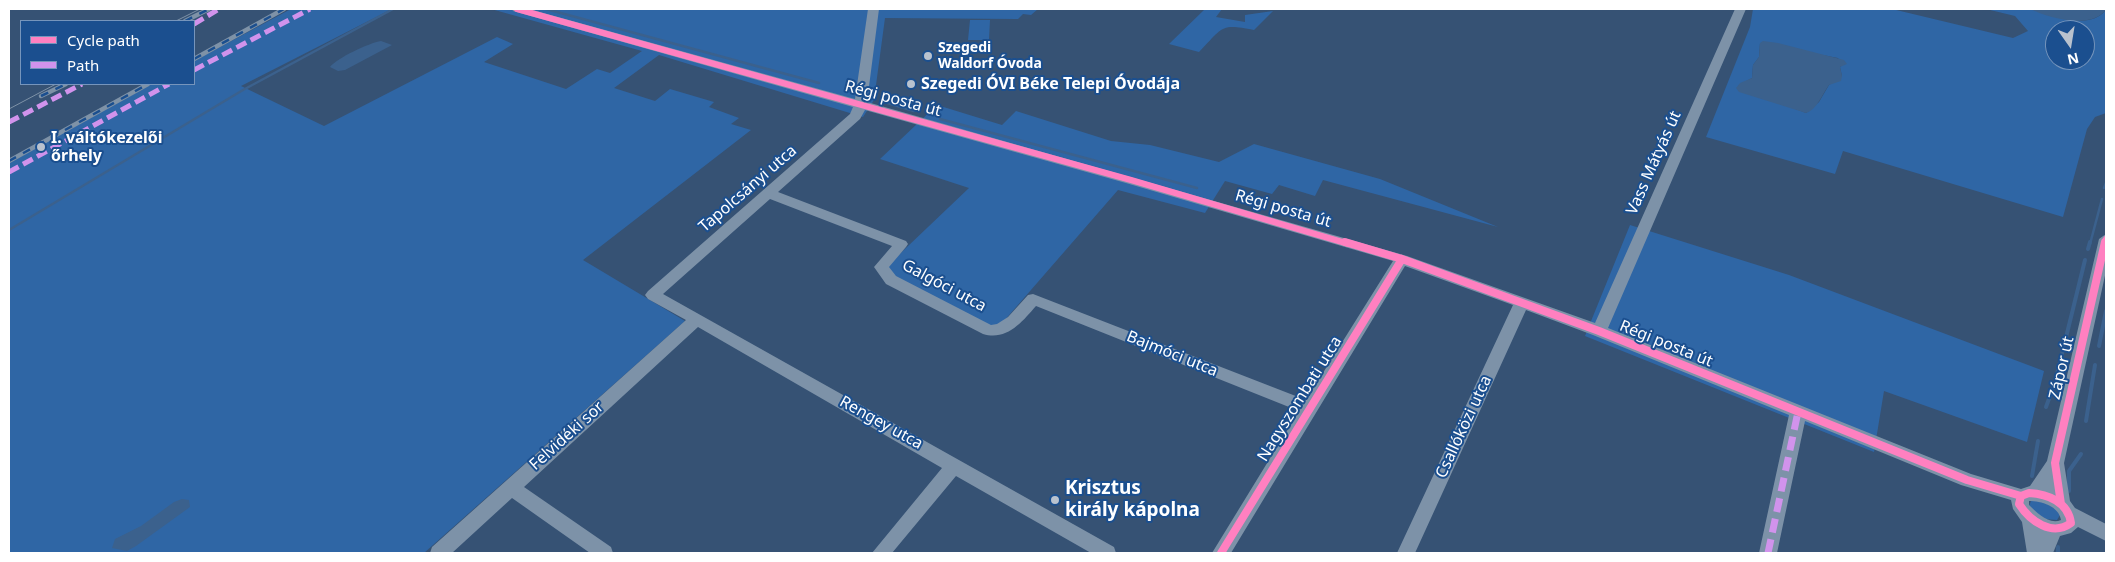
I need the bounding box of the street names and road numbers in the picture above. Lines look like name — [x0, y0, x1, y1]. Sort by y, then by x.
street label: Régi posta út — [843, 77, 943, 121]
street label: Vass Mátyás út — [1623, 108, 1685, 218]
street label: Tapolcsányi utca — [695, 141, 801, 237]
street label: Régi posta út — [1233, 186, 1333, 232]
street label: Galgóci utca — [899, 256, 989, 316]
street label: Régi posta út — [1617, 317, 1715, 371]
street label: Bajmóci utca — [1124, 327, 1220, 381]
street label: Nagyszombati utca — [1254, 333, 1346, 465]
street label: Zápor út — [2045, 335, 2079, 401]
street label: Csallóközi utca — [1432, 373, 1496, 481]
street label: Rengey utca — [836, 392, 926, 454]
street label: Felvidéki sor — [526, 398, 608, 474]

